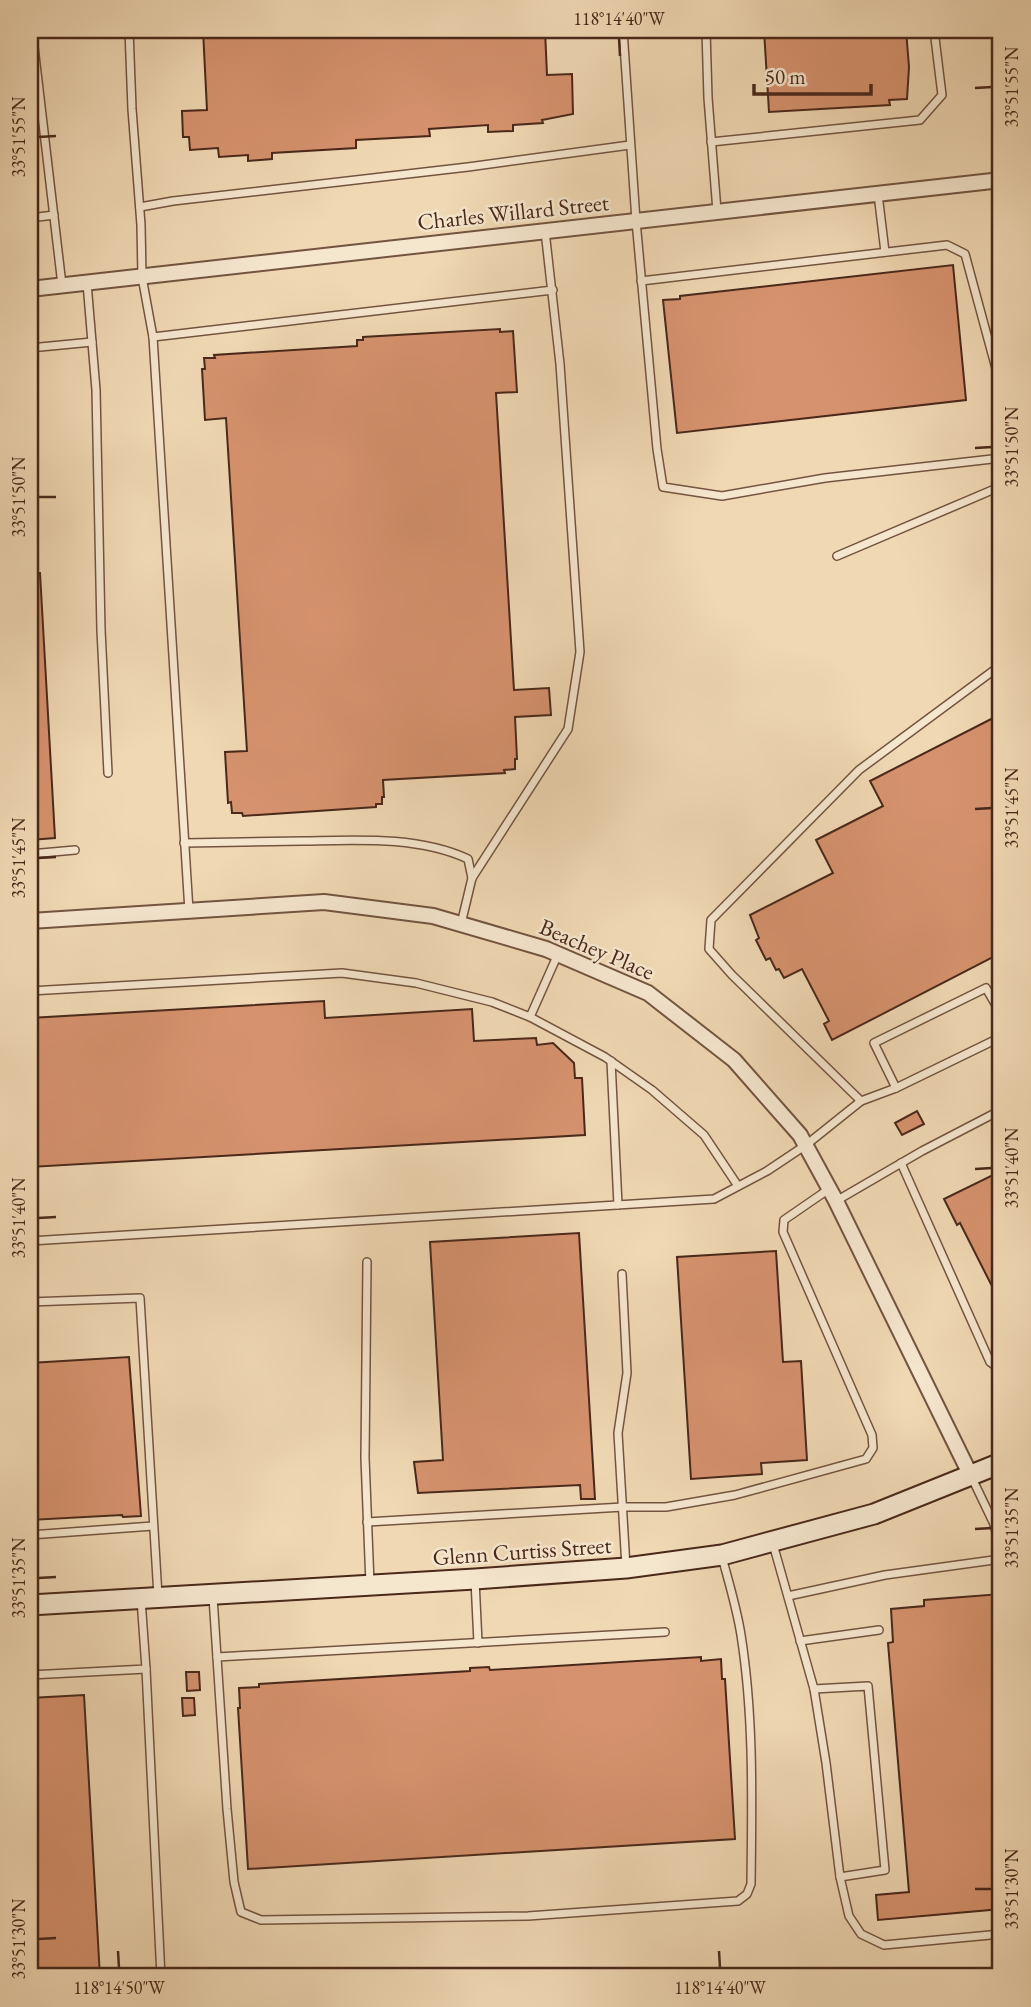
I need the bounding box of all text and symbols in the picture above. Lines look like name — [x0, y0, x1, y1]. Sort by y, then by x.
text: 118°14'40"W — [573, 7, 665, 30]
text: 33°51'55"N — [1000, 46, 1023, 127]
scale bar — [754, 52, 872, 96]
text: 50 m — [765, 63, 806, 90]
text: 33°51'55"N — [7, 96, 30, 177]
street label: Charles Willard Street — [416, 187, 611, 237]
text: 33°51'50"N — [1000, 406, 1023, 487]
text: 33°51'50"N — [7, 456, 30, 537]
text: 33°51'45"N — [1000, 767, 1023, 848]
text: 33°51'45"N — [7, 817, 30, 898]
street label: Beachey Place — [535, 911, 659, 987]
text: 33°51'40"N — [1000, 1127, 1023, 1208]
text: 33°51'40"N — [7, 1177, 30, 1258]
text: 33°51'35"N — [1000, 1487, 1023, 1568]
street label: Glenn Curtiss Street — [432, 1530, 613, 1572]
text: 33°51'35"N — [7, 1537, 30, 1618]
text: 33°51'30"N — [1000, 1848, 1023, 1929]
text: 33°51'30"N — [7, 1898, 30, 1979]
text: 118°14'50"W — [73, 1976, 165, 1999]
text: 118°14'40"W — [674, 1976, 766, 1999]

